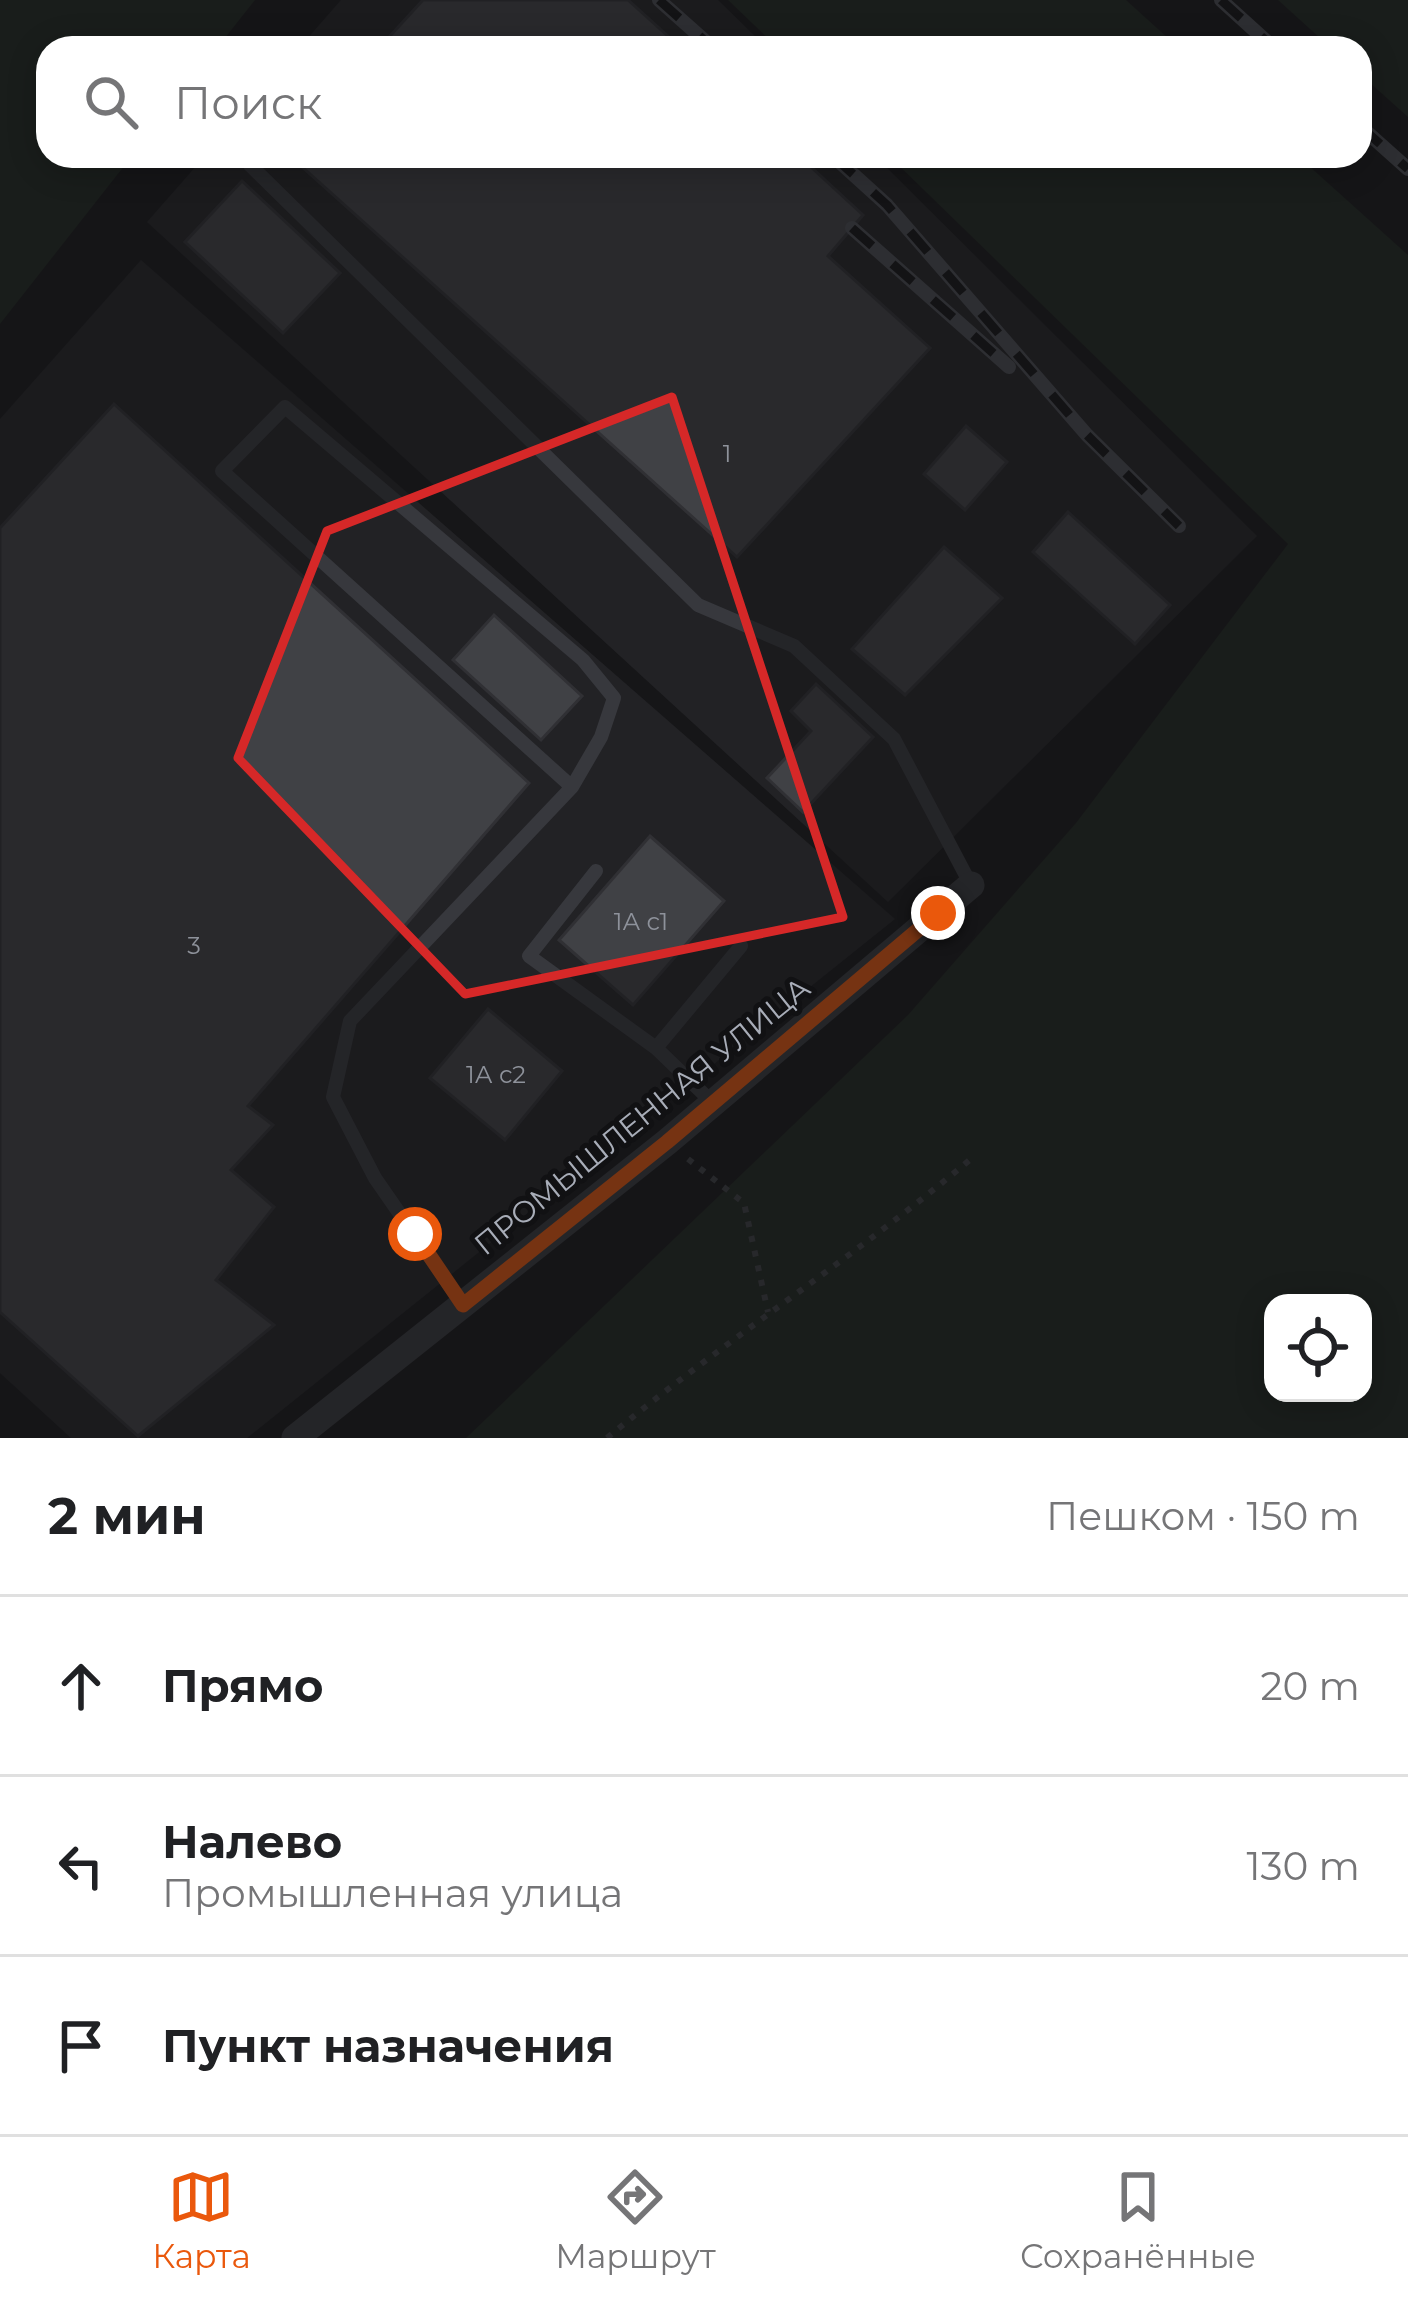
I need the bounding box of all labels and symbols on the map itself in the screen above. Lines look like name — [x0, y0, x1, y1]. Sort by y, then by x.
house number: 1 — [723, 439, 731, 468]
route end — [911, 886, 965, 940]
house number: 1А с1 — [614, 907, 668, 936]
house number: 3 — [187, 931, 201, 960]
street label: ПРОМЫШЛЕННАЯ УЛИЦА — [467, 969, 817, 1263]
house number: 1А с2 — [466, 1060, 526, 1089]
route start — [388, 1207, 442, 1261]

